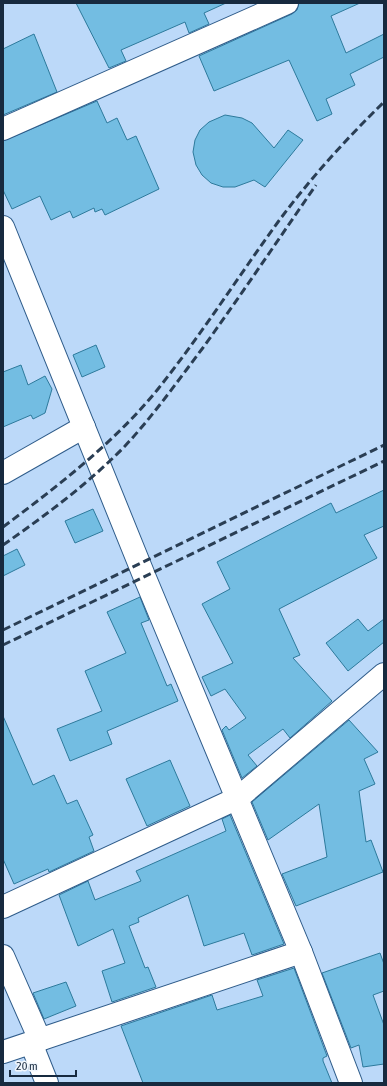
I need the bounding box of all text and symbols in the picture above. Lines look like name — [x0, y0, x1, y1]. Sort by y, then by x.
scale bar — [10, 1052, 76, 1078]
text: 20 m — [16, 1059, 38, 1073]

